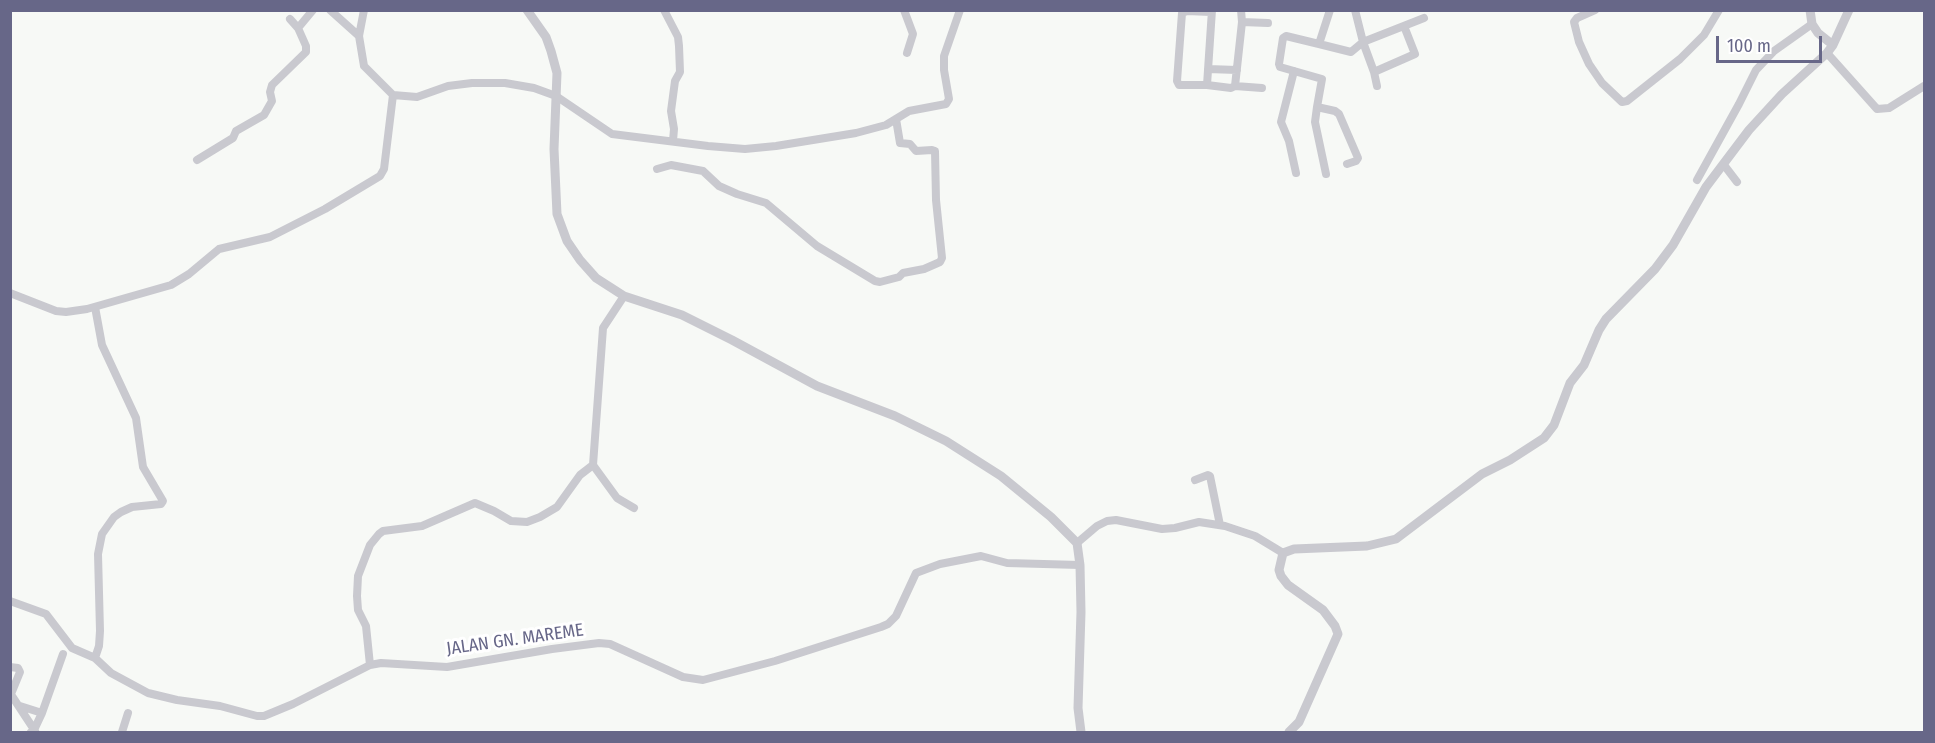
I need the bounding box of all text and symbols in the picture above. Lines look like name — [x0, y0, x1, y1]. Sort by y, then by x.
scale bar — [1719, 24, 1826, 62]
text: 100 m — [1727, 35, 1771, 57]
street label: JALAN GN. MAREME — [445, 620, 585, 660]

